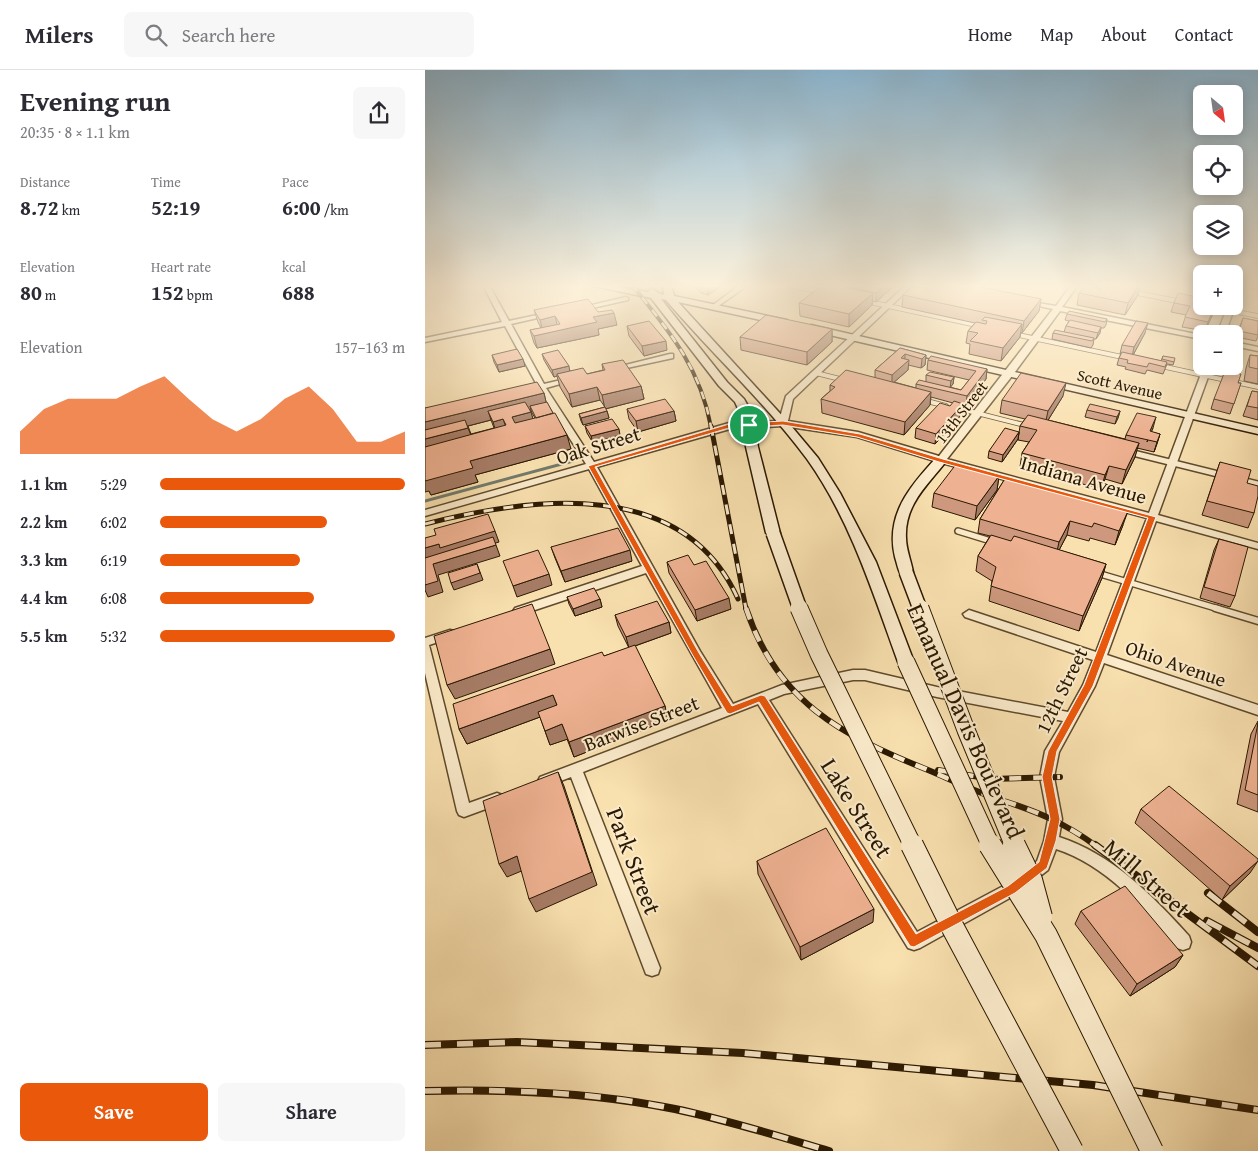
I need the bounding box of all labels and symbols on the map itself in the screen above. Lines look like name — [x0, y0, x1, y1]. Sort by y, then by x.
north arrow — [1193, 85, 1243, 135]
street label: Scott Avenue — [1075, 363, 1165, 405]
street label: 13th Street — [929, 375, 993, 449]
pin — [728, 404, 770, 446]
street label: Oak Street — [552, 418, 644, 472]
street label: Indiana Avenue — [1018, 447, 1150, 511]
street label: Emanual Davis Boulevard — [898, 598, 1034, 844]
street label: Ohio Avenue — [1122, 632, 1230, 694]
street label: 12th Street — [1028, 642, 1094, 738]
street label: Barwise Street — [579, 688, 703, 758]
street label: Lake Street — [812, 751, 902, 865]
street label: Park Street — [598, 802, 671, 920]
street label: Mill Street — [1096, 830, 1199, 926]

